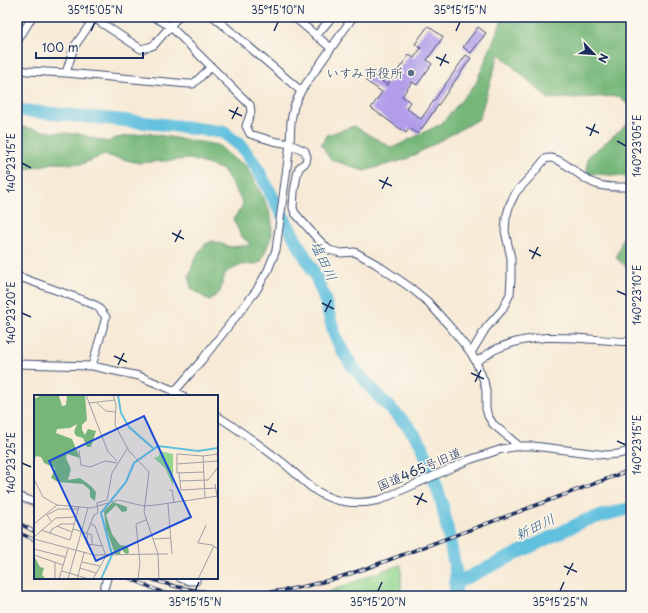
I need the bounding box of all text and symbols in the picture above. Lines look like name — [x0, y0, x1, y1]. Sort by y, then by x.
text: 35°15'05"N — [67, 2, 123, 17]
text: 35°15'10"N — [251, 2, 305, 17]
text: 35°15'15"N — [433, 2, 487, 17]
scale bar — [36, 34, 143, 60]
north arrow — [574, 34, 614, 74]
text: 100 m — [42, 38, 79, 56]
text: N — [594, 51, 613, 66]
place label: いすみ市役所 — [326, 63, 403, 82]
marker: いすみ市役所 — [406, 68, 416, 78]
text: 140°23'05"E — [629, 115, 644, 177]
text: 140°23'15"E — [3, 133, 18, 193]
water label: 塩田川 — [306, 237, 343, 284]
text: 140°23'10"E — [629, 265, 644, 325]
text: 140°23'20"E — [3, 281, 18, 345]
inset map — [34, 395, 218, 579]
text: 140°23'15"E — [629, 415, 644, 475]
text: 140°23'25"E — [3, 432, 18, 494]
street label: 国道465号旧道 — [373, 442, 464, 495]
water label: 新田川 — [511, 508, 558, 545]
text: 35°15'15"N — [168, 594, 222, 609]
text: 35°15'20"N — [350, 594, 406, 609]
text: 35°15'25"N — [532, 594, 588, 609]

